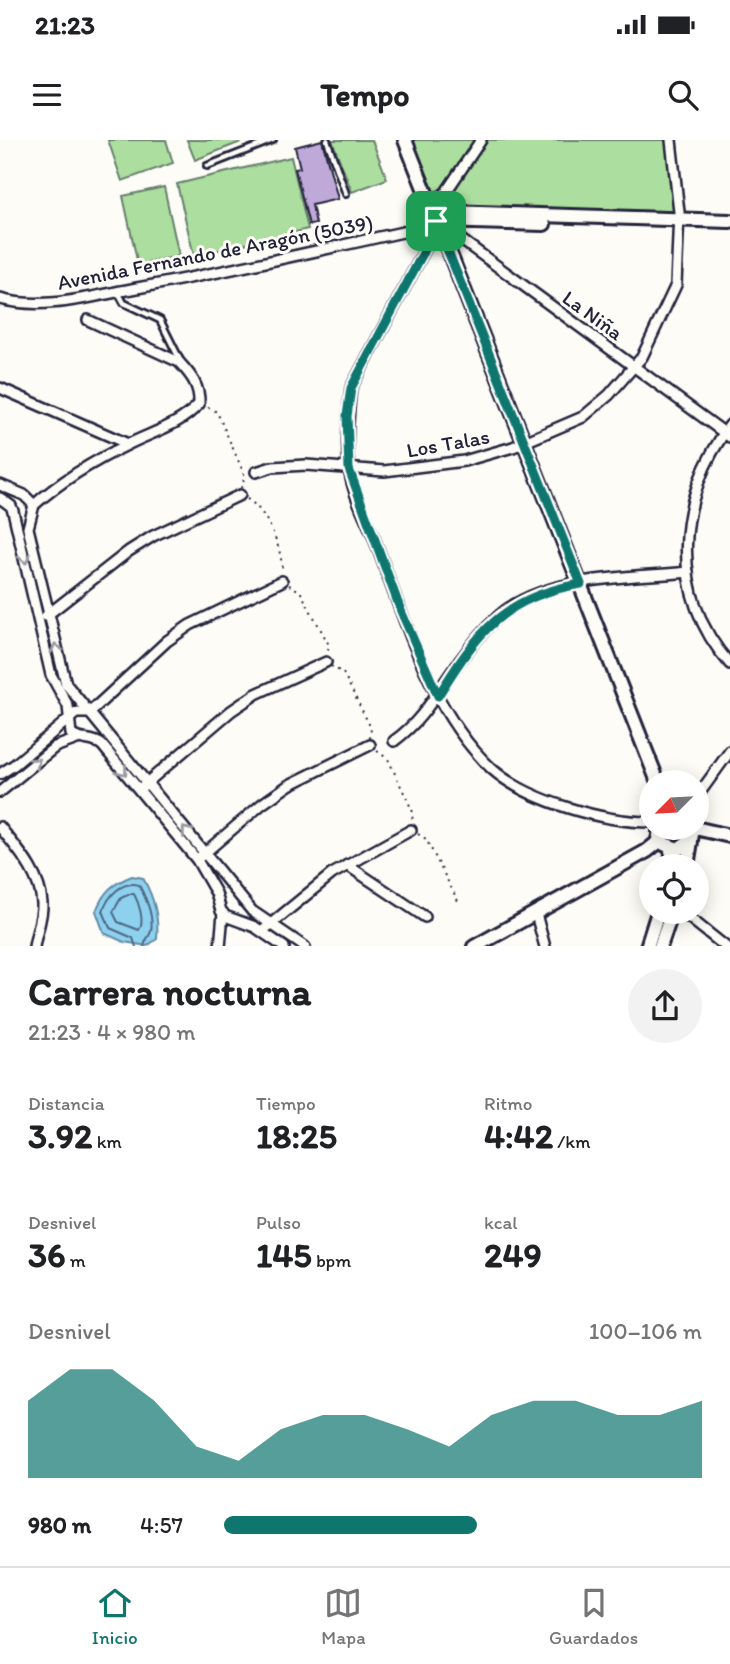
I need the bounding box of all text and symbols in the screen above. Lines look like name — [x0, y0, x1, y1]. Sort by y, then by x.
text: 21:23 — [35, 9, 95, 41]
icon: menu — [28, 76, 66, 114]
text: Tempo — [321, 76, 410, 114]
icon: search — [664, 76, 702, 114]
pin — [406, 191, 466, 251]
icon: arrive — [417, 202, 455, 240]
street label: Avenida Fernando de Aragón (5039) — [55, 209, 375, 295]
street label: La Niña — [558, 285, 628, 345]
street label: Los Talas — [405, 423, 491, 463]
one-way arrow — [16, 553, 31, 565]
one-way arrow — [50, 642, 64, 654]
one-way arrow — [29, 757, 41, 770]
one-way arrow — [115, 763, 128, 775]
north arrow — [639, 770, 709, 840]
map controls — [639, 770, 709, 924]
one-way arrow — [182, 826, 194, 839]
button: locate — [639, 854, 709, 924]
text: Carrera nocturna — [28, 969, 311, 1015]
button: share — [628, 969, 702, 1043]
text: 21:23 · 4 × 980 m — [28, 1018, 196, 1046]
text: Distancia — [28, 1092, 105, 1115]
text: Tiempo — [256, 1092, 316, 1115]
text: Ritmo — [484, 1092, 532, 1115]
text: 3.92 — [28, 1115, 92, 1157]
text: 18:25 — [256, 1115, 337, 1157]
text: 4:42 — [484, 1115, 553, 1157]
text: km — [92, 1130, 122, 1153]
text: /km — [553, 1130, 590, 1153]
text: Desnivel — [28, 1211, 96, 1234]
text: Pulso — [256, 1211, 301, 1234]
text: kcal — [484, 1211, 518, 1234]
text: 36 — [28, 1234, 66, 1276]
text: 145 — [256, 1234, 312, 1276]
text: 249 — [484, 1234, 542, 1276]
text: m — [66, 1249, 86, 1272]
text: bpm — [312, 1249, 351, 1272]
text: Desnivel — [28, 1317, 111, 1345]
text: 100–106 m — [589, 1317, 702, 1345]
text: 980 m — [28, 1511, 91, 1539]
text: 4:57 — [140, 1511, 183, 1539]
tab: Inicio — [92, 1584, 138, 1649]
tab: Mapa — [321, 1584, 366, 1649]
tab: Guardados — [549, 1584, 638, 1649]

